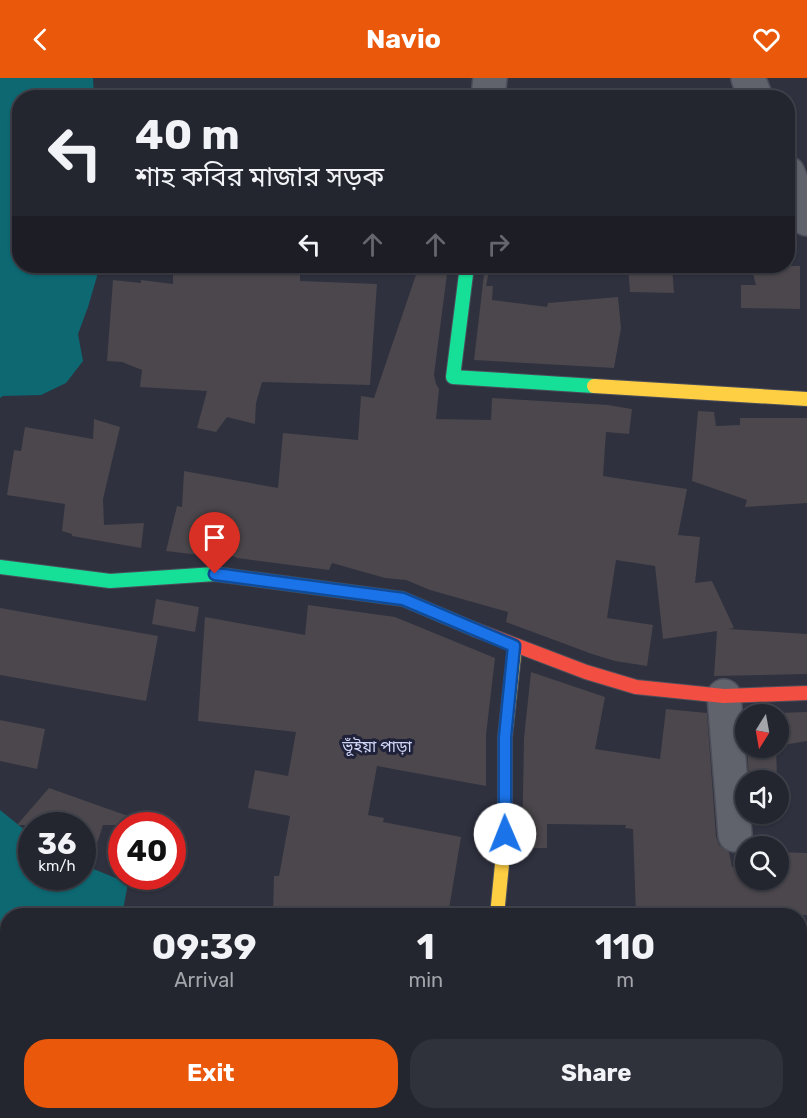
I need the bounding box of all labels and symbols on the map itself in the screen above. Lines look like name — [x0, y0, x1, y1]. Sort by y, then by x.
pin — [189, 512, 240, 574]
north arrow — [735, 704, 789, 758]
district label: ভূঁইয়া পাড়া — [341, 737, 412, 756]
position arrow — [473, 802, 537, 866]
speed limit sign: 40 — [108, 812, 186, 890]

